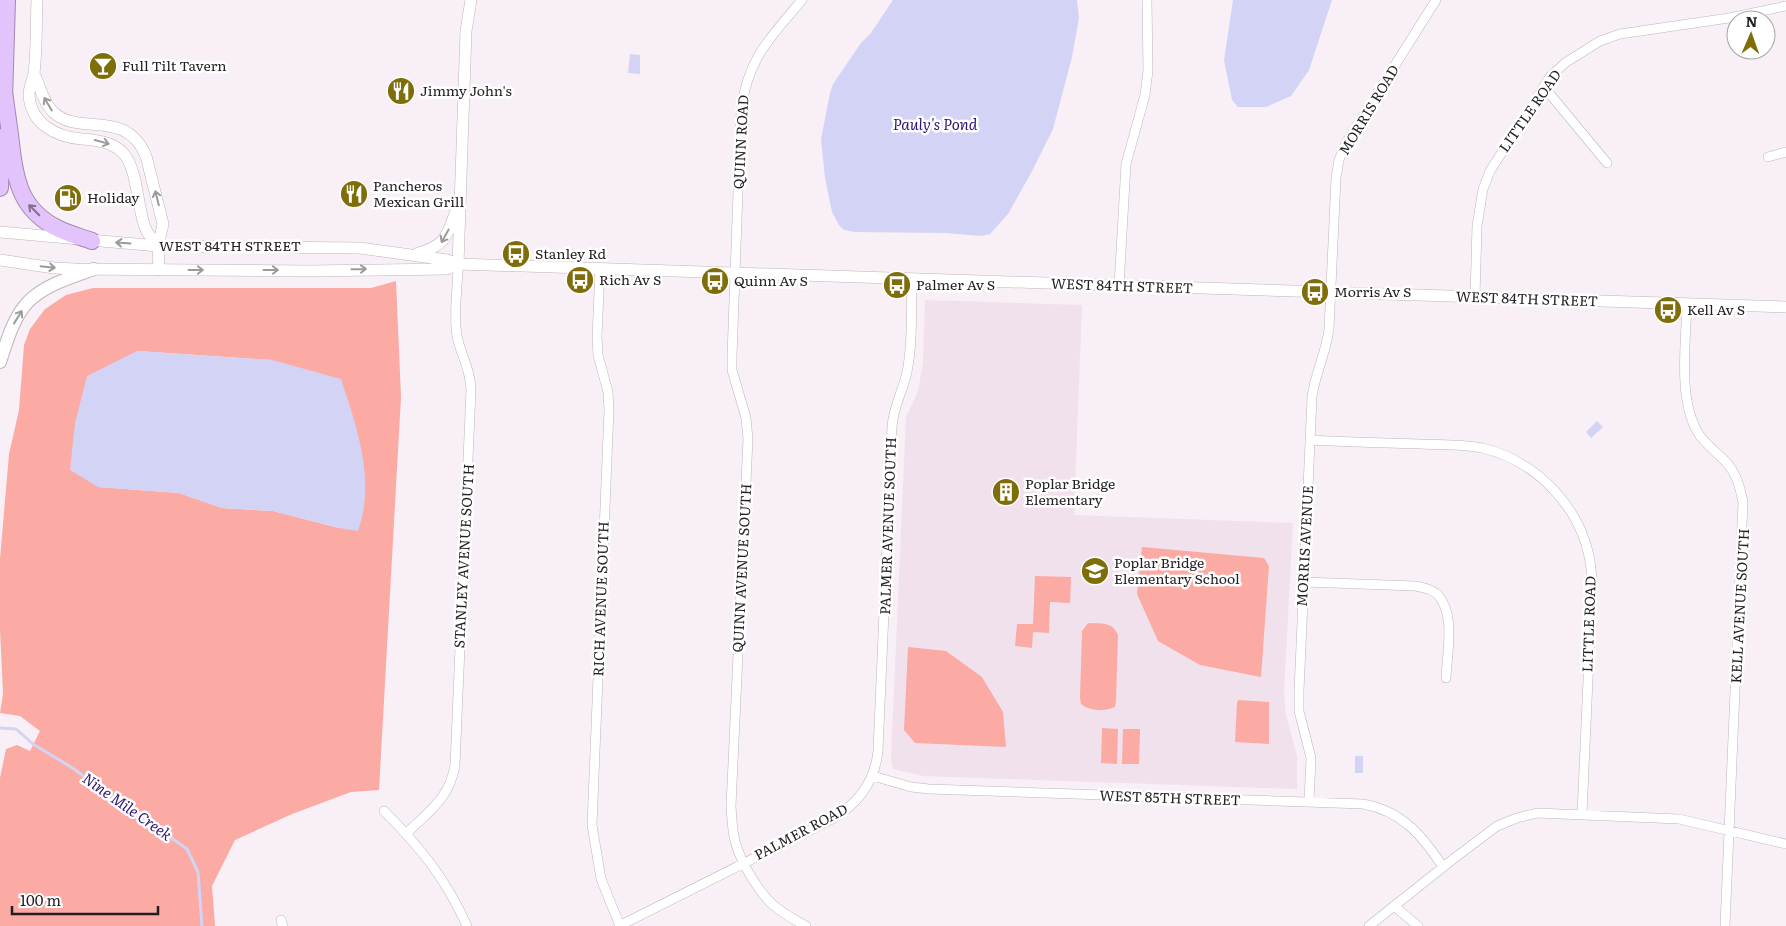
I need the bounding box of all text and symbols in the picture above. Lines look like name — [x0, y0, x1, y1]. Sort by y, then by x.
north arrow — [1726, 10, 1776, 60]
text: N — [1745, 11, 1758, 31]
bar icon: Full Tilt Tavern — [88, 51, 118, 81]
place label: Full Tilt Tavern — [122, 55, 227, 75]
street label: MORRIS ROAD — [1333, 60, 1403, 158]
street label: LITTLE ROAD — [1493, 65, 1565, 156]
restaurant icon: Jimmy John's — [386, 76, 416, 106]
place label: Jimmy John's — [420, 80, 512, 100]
street label: QUINN ROAD — [728, 94, 752, 190]
one-way arrow — [43, 96, 53, 111]
water label: Pauly's Pond — [893, 112, 978, 135]
one-way arrow — [93, 138, 109, 148]
place label: Pancheros Mexican Grill — [373, 175, 465, 211]
restaurant icon: Pancheros Mexican Grill — [339, 179, 369, 209]
fuel station icon: Holiday — [53, 183, 83, 213]
place label: Holiday — [87, 187, 140, 207]
one-way arrow — [151, 191, 161, 207]
one-way arrow — [28, 204, 40, 216]
one-way arrow — [440, 228, 450, 242]
street label: WEST 84TH STREET — [159, 235, 301, 255]
one-way arrow — [115, 239, 131, 248]
bus stop icon: Stanley Rd — [501, 239, 531, 269]
place label: Stanley Rd — [535, 243, 607, 263]
one-way arrow — [40, 262, 56, 272]
one-way arrow — [188, 265, 204, 275]
one-way arrow — [263, 265, 279, 275]
one-way arrow — [351, 265, 367, 274]
bus stop icon: Rich Av S — [565, 265, 595, 295]
bus stop icon: Quinn Av S — [700, 266, 730, 296]
place label: Rich Av S — [599, 269, 661, 289]
place label: Quinn Av S — [734, 270, 808, 290]
bus stop icon: Palmer Av S — [882, 270, 912, 300]
street label: WEST 84TH STREET — [1051, 273, 1193, 297]
place label: Palmer Av S — [916, 274, 995, 294]
bus stop icon: Morris Av S — [1300, 277, 1330, 307]
place label: Morris Av S — [1334, 281, 1411, 301]
street label: WEST 84TH STREET — [1456, 286, 1598, 310]
bus stop icon: Kell Av S — [1653, 295, 1683, 325]
place label: Kell Av S — [1687, 299, 1745, 319]
one-way arrow — [14, 310, 24, 324]
street label: PALMER AVENUE SOUTH — [874, 437, 900, 615]
street label: STANLEY AVENUE SOUTH — [448, 463, 478, 649]
place label: Poplar Bridge Elementary — [1025, 473, 1115, 509]
building icon: Poplar Bridge Elementary — [991, 477, 1021, 507]
street label: QUINN AVENUE SOUTH — [727, 483, 755, 653]
street label: MORRIS AVENUE — [1291, 485, 1317, 607]
street label: RICH AVENUE SOUTH — [587, 521, 613, 677]
street label: KELL AVENUE SOUTH — [1725, 528, 1753, 684]
place label: Poplar Bridge Elementary School — [1114, 552, 1240, 588]
school or university icon: Poplar Bridge Elementary School — [1080, 556, 1110, 586]
street label: LITTLE ROAD — [1576, 575, 1600, 673]
water label: Nine Mile Creek — [78, 766, 178, 846]
street label: WEST 85TH STREET — [1099, 785, 1241, 809]
street label: PALMER ROAD — [750, 798, 851, 864]
scale bar — [12, 884, 159, 916]
text: 100 m — [20, 888, 61, 911]

